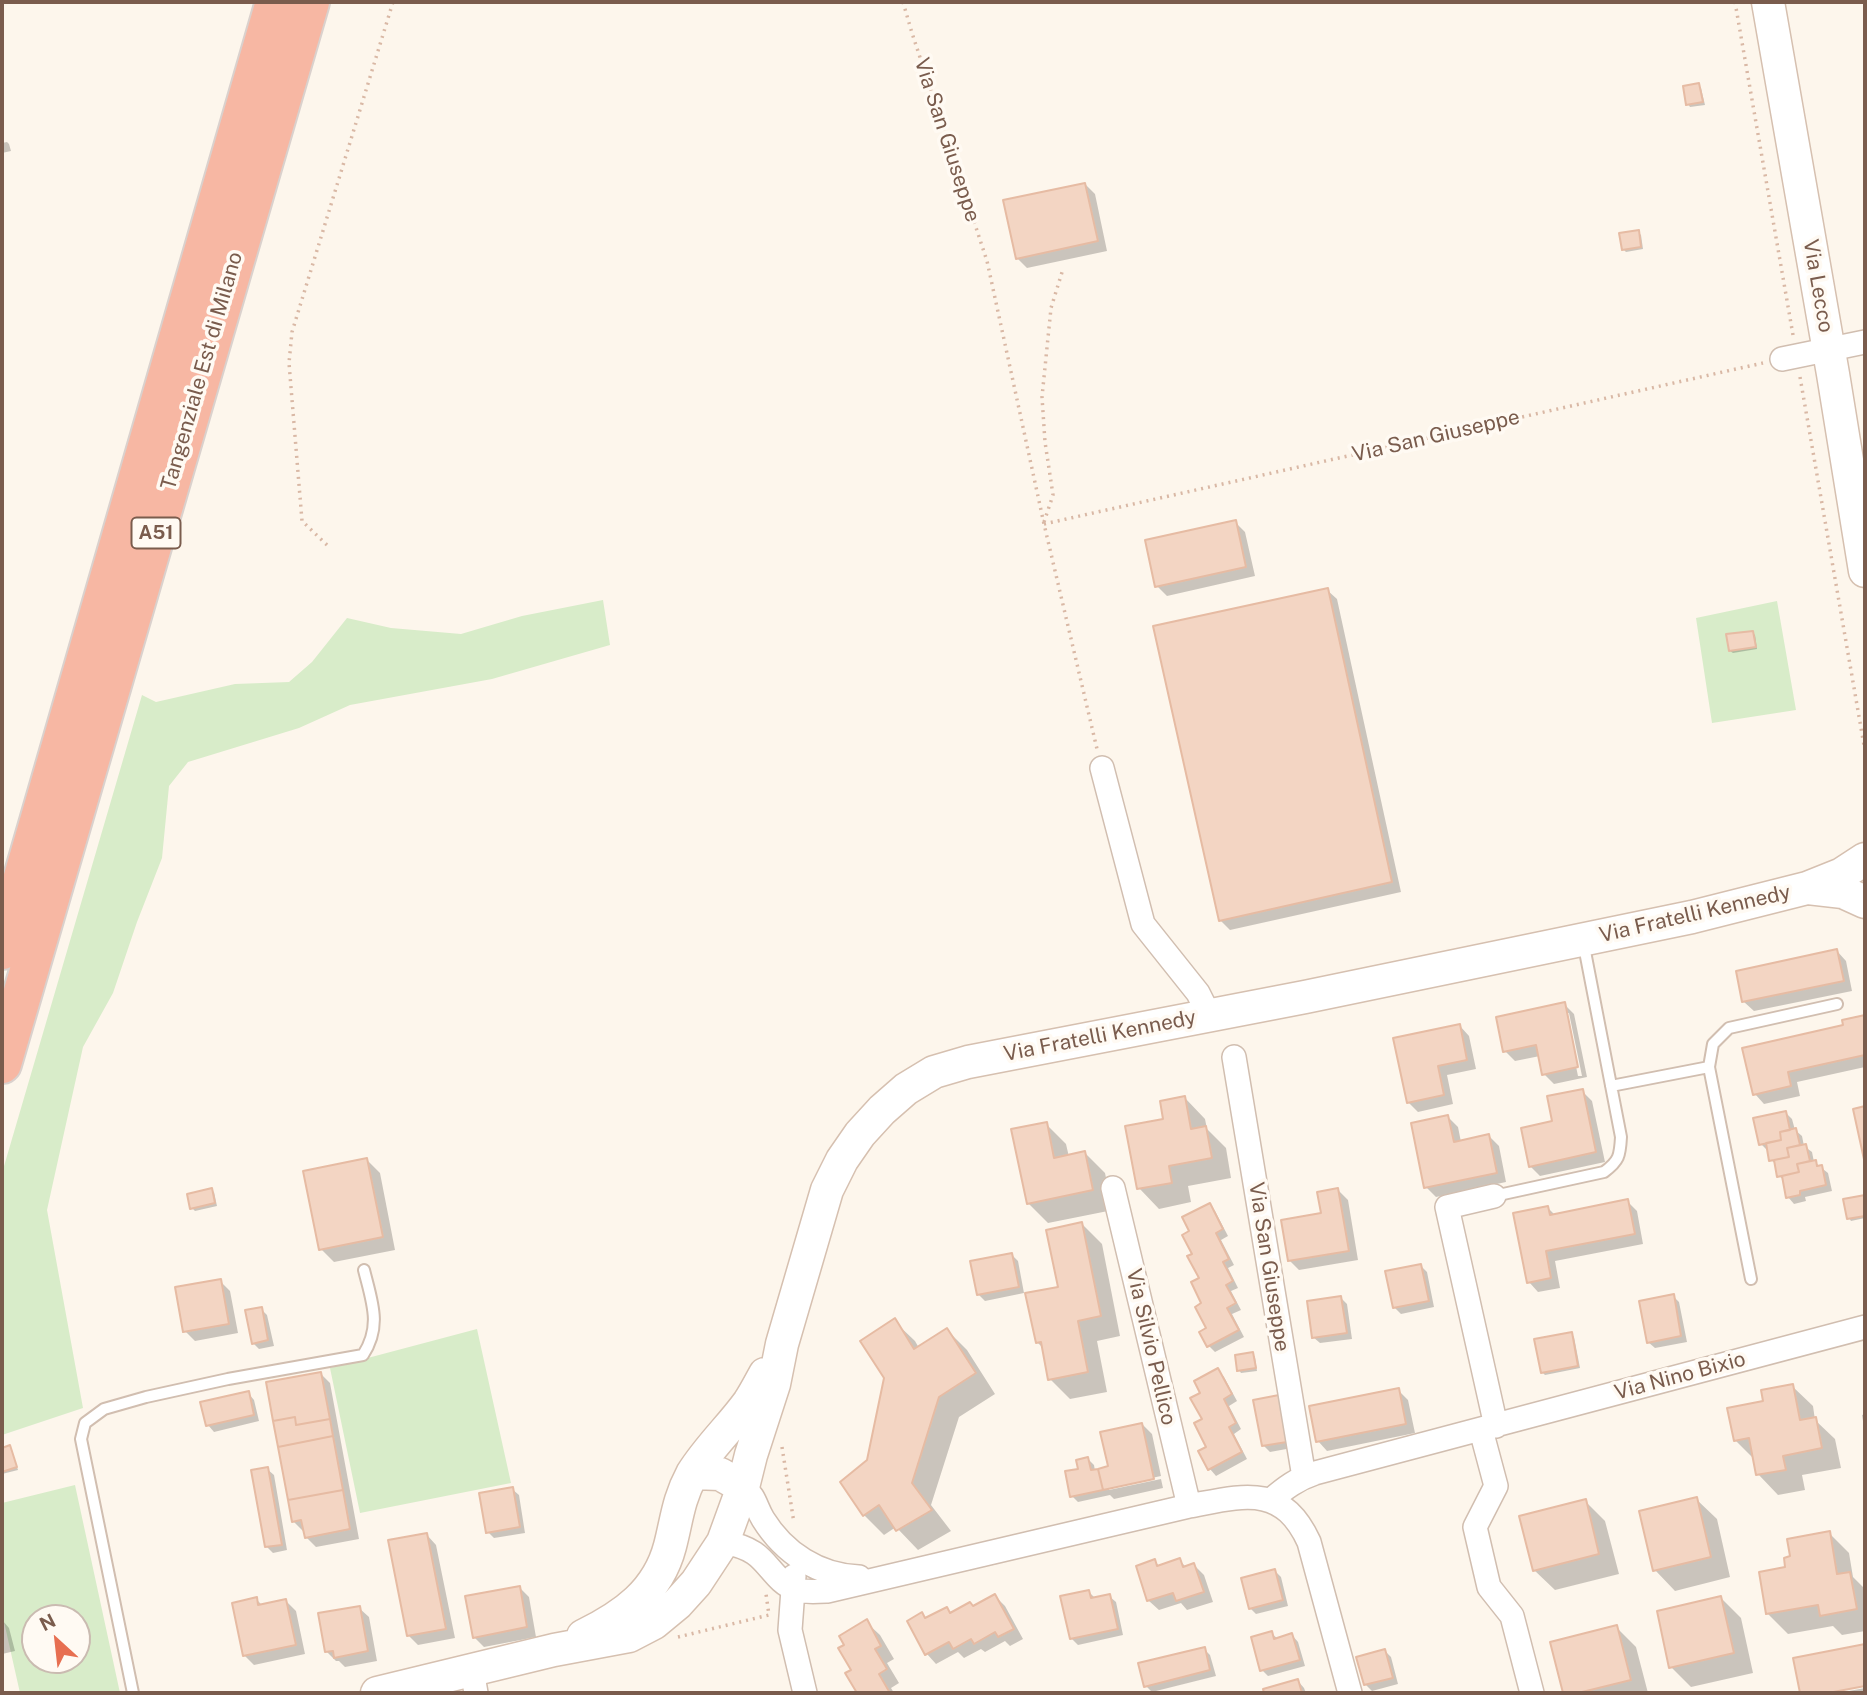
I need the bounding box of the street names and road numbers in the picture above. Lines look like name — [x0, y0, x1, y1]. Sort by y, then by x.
street label: Via San Giuseppe — [909, 55, 985, 225]
street label: Via Lecco — [1797, 237, 1839, 335]
street label: Tangenziale Est di Milano — [156, 249, 248, 493]
street label: Via San Giuseppe — [1350, 404, 1522, 468]
road number: A51 — [132, 518, 180, 548]
street label: Via Fratelli Kennedy — [1597, 880, 1793, 948]
street label: Via Fratelli Kennedy — [1002, 1005, 1198, 1067]
street label: Via San Giuseppe — [1243, 1181, 1295, 1353]
street label: Via Silvio Pellico — [1121, 1266, 1181, 1428]
street label: Via Nino Bixio — [1612, 1346, 1748, 1406]

